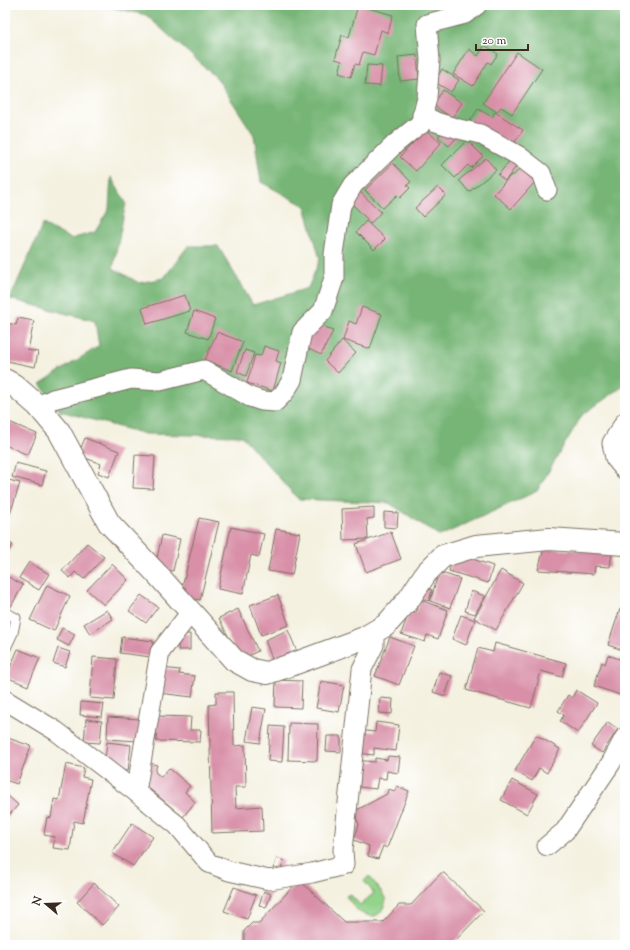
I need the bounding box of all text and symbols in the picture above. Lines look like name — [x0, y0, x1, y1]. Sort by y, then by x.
scale bar — [476, 26, 528, 52]
text: 20 m — [482, 32, 507, 50]
north arrow — [26, 884, 66, 924]
text: N — [28, 894, 47, 909]

